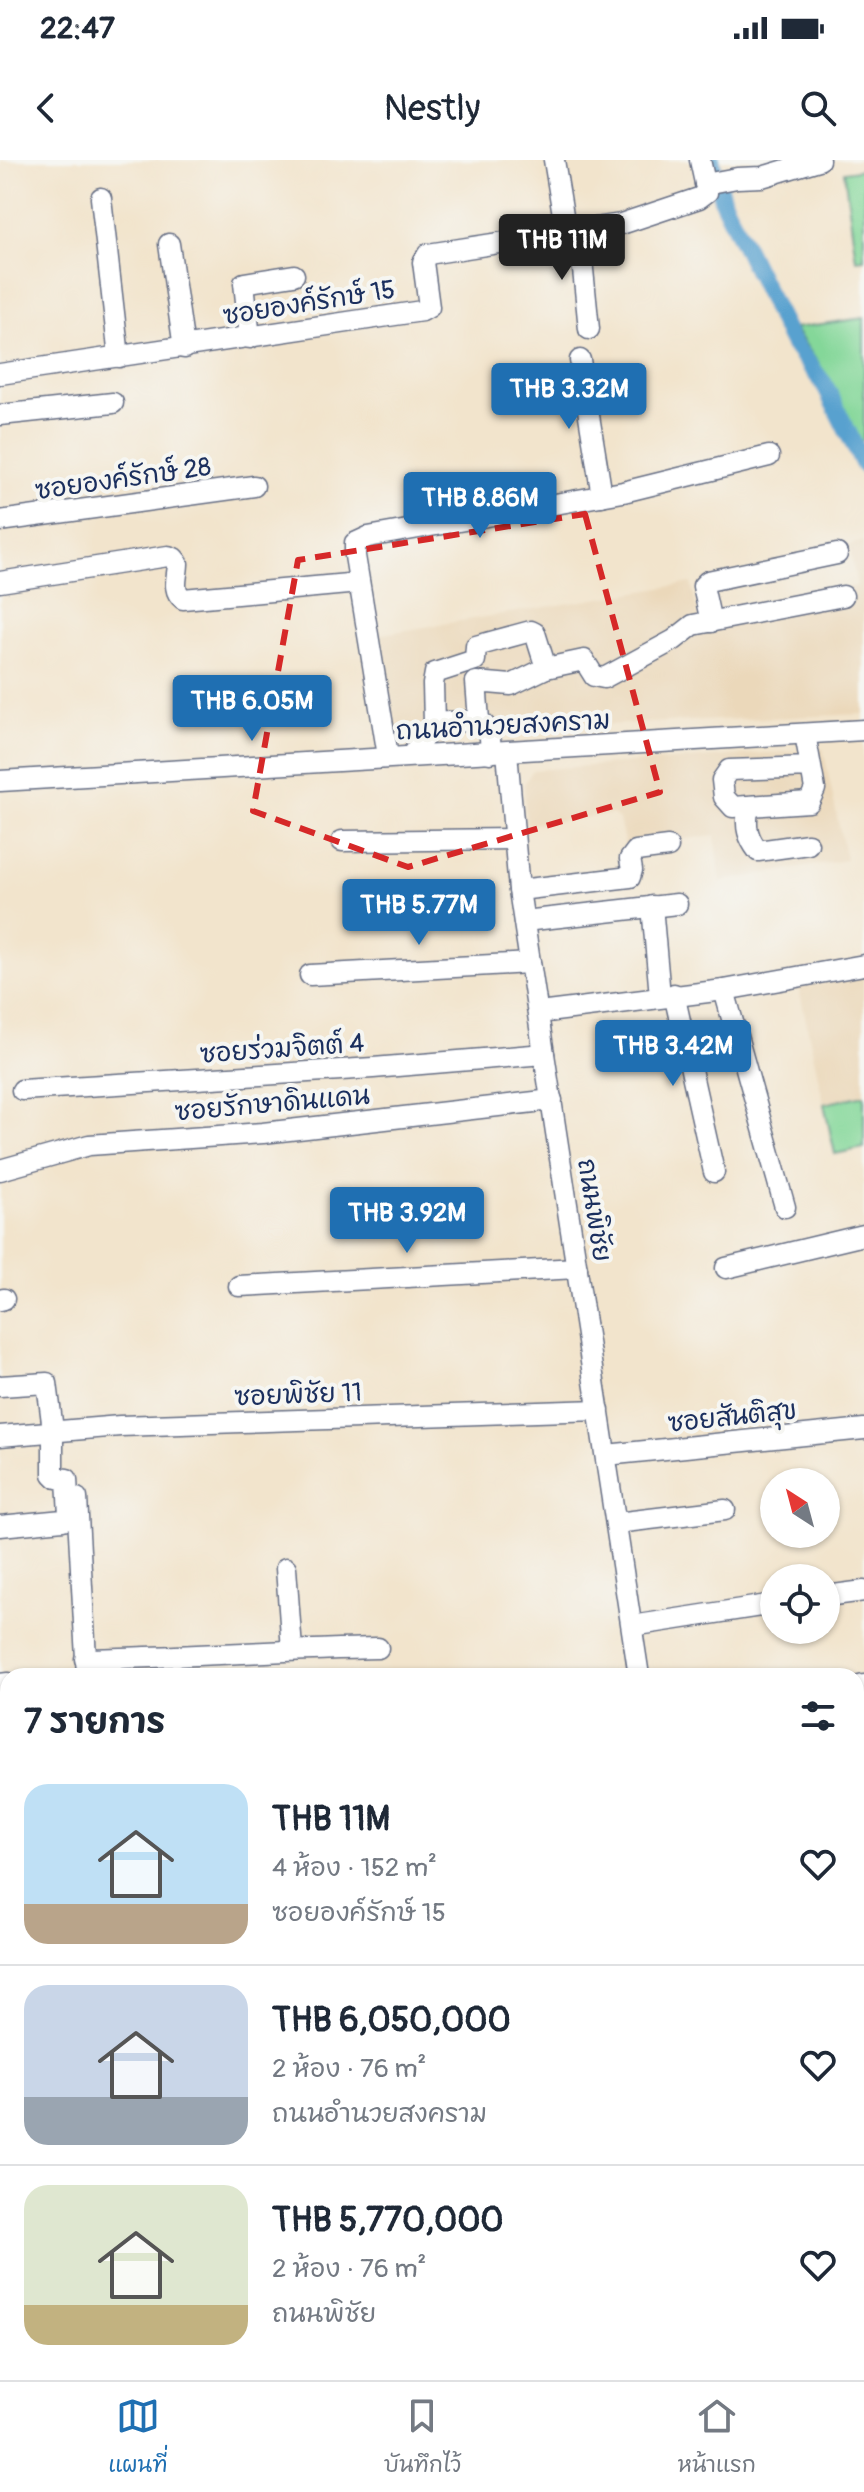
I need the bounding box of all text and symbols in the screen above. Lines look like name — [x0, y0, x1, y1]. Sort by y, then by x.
text: 22:47 — [40, 10, 115, 47]
icon: back — [24, 86, 68, 130]
text: Nestly — [384, 86, 480, 131]
icon: search — [796, 86, 840, 130]
pin: THB 11M — [488, 214, 636, 282]
text: THB 11M — [517, 224, 607, 256]
street label: ซอยองค์รักษ์ 15 — [221, 273, 398, 332]
pin: THB 3.32M — [477, 363, 661, 431]
text: THB 3.32M — [509, 373, 629, 405]
street label: ซอยองค์รักษ์ 28 — [33, 450, 213, 507]
pin: THB 8.86M — [388, 472, 572, 540]
text: THB 8.86M — [421, 482, 539, 514]
pin: THB 6.05M — [160, 675, 344, 743]
text: THB 6.05M — [191, 685, 313, 717]
street label: ถนนอำนวยสงคราม — [395, 704, 611, 748]
pin: THB 5.77M — [327, 879, 511, 947]
text: THB 5.77M — [360, 889, 478, 921]
pin: THB 3.42M — [581, 1020, 765, 1088]
street label: ซอยร่วมจิตต์ 4 — [199, 1026, 365, 1071]
text: THB 3.42M — [613, 1030, 733, 1062]
street label: ซอยรักษาดินแดน — [173, 1080, 371, 1128]
street label: ถนนพิชัย — [570, 1156, 618, 1264]
pin: THB 3.92M — [315, 1187, 499, 1255]
text: THB 3.92M — [348, 1197, 466, 1229]
street label: ซอยพิชัย 11 — [234, 1377, 362, 1413]
street label: ซอยสันติสุข — [666, 1394, 798, 1442]
north arrow — [760, 1468, 840, 1548]
map controls — [760, 1468, 840, 1644]
button: locate — [760, 1564, 840, 1644]
icon: filters — [796, 1694, 840, 1738]
text: 7 รายการ — [24, 1701, 165, 1744]
text: THB 11M — [272, 1798, 390, 1841]
icon: home — [88, 1816, 184, 1912]
icon: heart — [796, 1842, 840, 1886]
text: 4 ห้อง · 152 m² — [272, 1852, 437, 1884]
text: ซอยองค์รักษ์ 15 — [272, 1897, 446, 1929]
text: THB 6,050,000 — [272, 1999, 511, 2042]
icon: home — [88, 2017, 184, 2113]
icon: heart — [796, 2043, 840, 2087]
text: 2 ห้อง · 76 m² — [272, 2053, 426, 2085]
text: ถนนอำนวยสงคราม — [272, 2098, 487, 2130]
text: THB 5,770,000 — [272, 2199, 504, 2242]
icon: home — [88, 2217, 184, 2313]
icon: heart — [796, 2243, 840, 2287]
text: 2 ห้อง · 76 m² — [272, 2253, 426, 2285]
text: ถนนพิชัย — [272, 2298, 376, 2330]
tab: แผนที่ — [108, 2394, 168, 2480]
tab: บันทึกไว้ — [384, 2394, 461, 2480]
tab: หน้าแรก — [677, 2394, 756, 2480]

